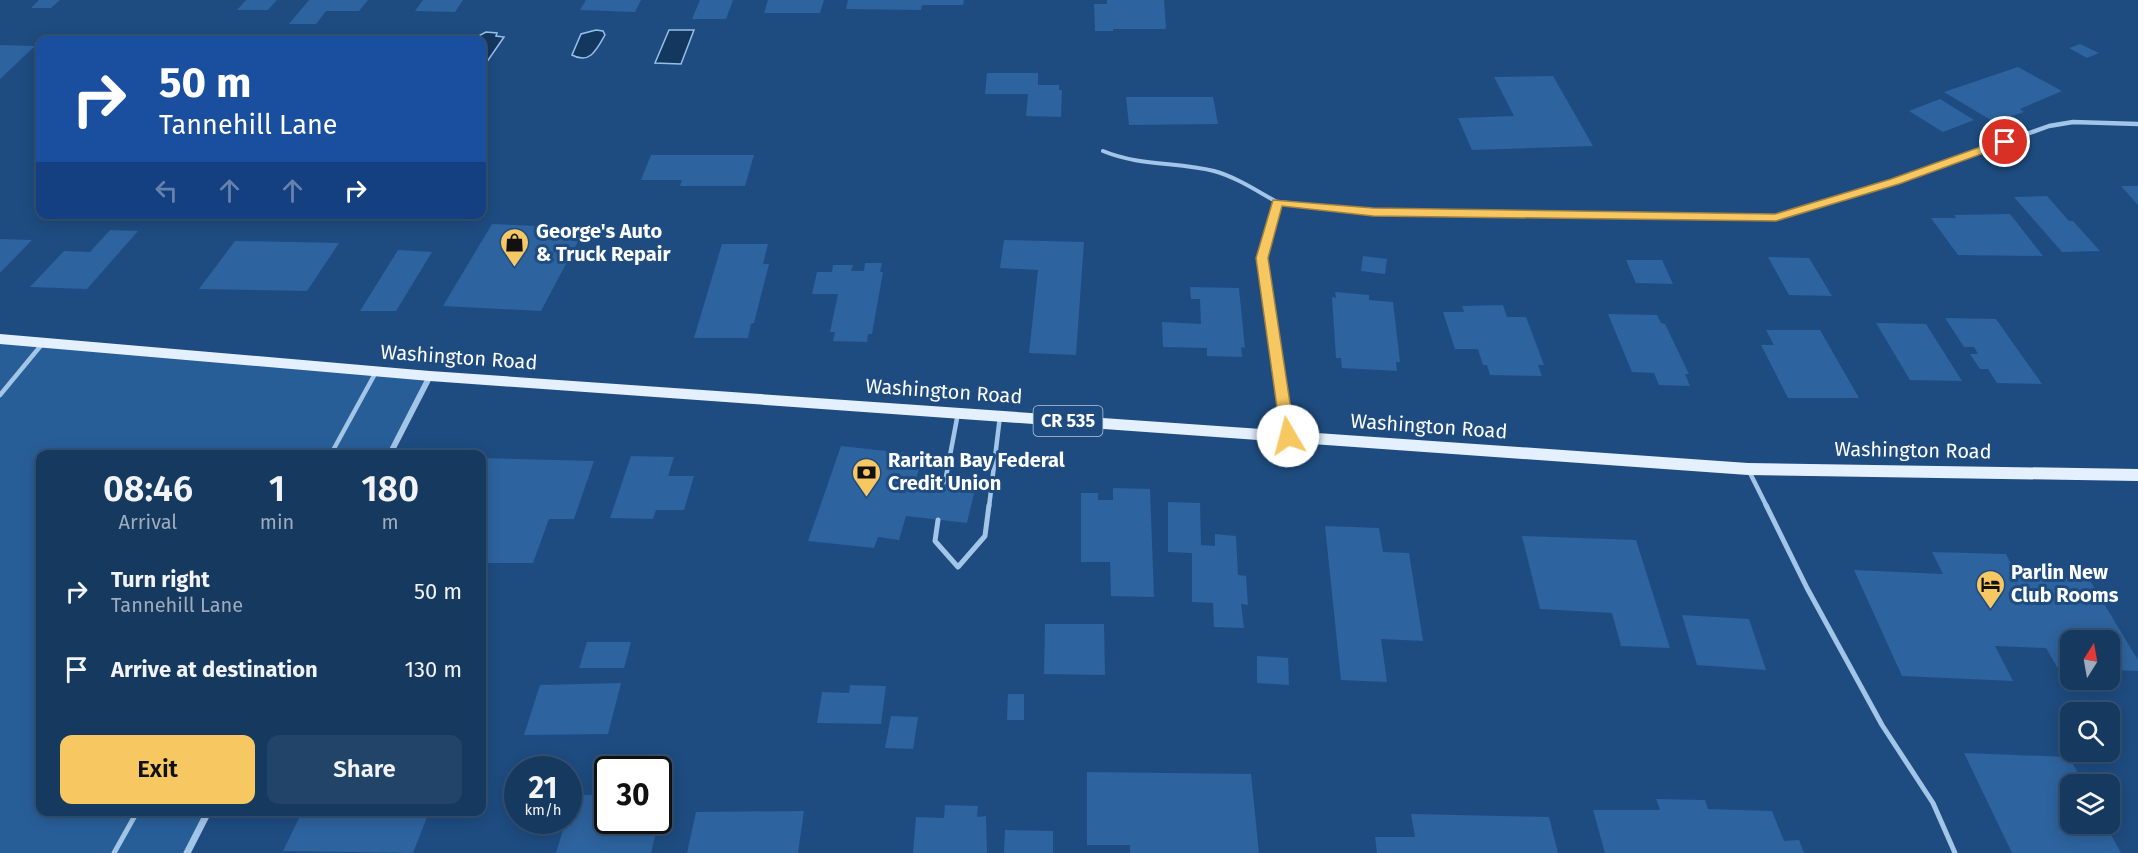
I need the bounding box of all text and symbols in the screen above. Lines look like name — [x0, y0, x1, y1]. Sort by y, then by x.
text: 50 m — [159, 58, 252, 108]
icon: right — [60, 60, 138, 138]
text: Tannehill Lane — [159, 109, 337, 141]
pin — [1979, 116, 2030, 167]
icon: arrive — [1988, 125, 2021, 158]
icon: left — [150, 174, 183, 207]
icon: ahead — [213, 174, 246, 207]
icon: ahead — [276, 174, 309, 207]
icon: right — [339, 174, 372, 207]
place label: George's Auto & Truck Repair — [536, 219, 671, 266]
shop icon: George's Auto & Truck Repair — [499, 226, 531, 268]
street label: Washington Road — [380, 340, 538, 374]
street label: Washington Road — [865, 374, 1023, 408]
position arrow — [1256, 404, 1320, 468]
road number: CR 535 — [1034, 406, 1102, 436]
street label: Washington Road — [1350, 409, 1508, 443]
street label: Washington Road — [1834, 437, 1992, 463]
place label: Raritan Bay Federal Credit Union — [888, 448, 1065, 495]
bank icon: Raritan Bay Federal Credit Union — [851, 456, 883, 498]
text: 08:46 — [103, 467, 193, 511]
text: 1 — [269, 467, 285, 511]
text: 180 — [361, 467, 419, 511]
text: Arrival — [119, 510, 177, 534]
text: min — [260, 510, 294, 534]
text: m — [382, 510, 399, 534]
place label: Parlin New Club Rooms — [2011, 560, 2119, 607]
text: Turn right — [111, 566, 210, 593]
hotel icon: Parlin New Club Rooms — [1974, 568, 2006, 610]
icon: right — [60, 575, 93, 608]
text: 50 m — [414, 578, 462, 605]
text: Tannehill Lane — [111, 593, 243, 617]
north arrow — [2060, 630, 2120, 690]
map controls — [2060, 630, 2120, 834]
icon: arrive — [60, 653, 93, 686]
text: Arrive at destination — [111, 656, 318, 683]
text: 130 m — [405, 656, 462, 683]
button: search — [2060, 702, 2120, 762]
button: Exit — [60, 735, 255, 804]
button: Share — [267, 735, 462, 804]
speed limit sign: 30 — [594, 756, 672, 834]
text: 21 — [529, 770, 557, 806]
button: layers — [2060, 774, 2120, 834]
text: km/h — [524, 801, 562, 819]

